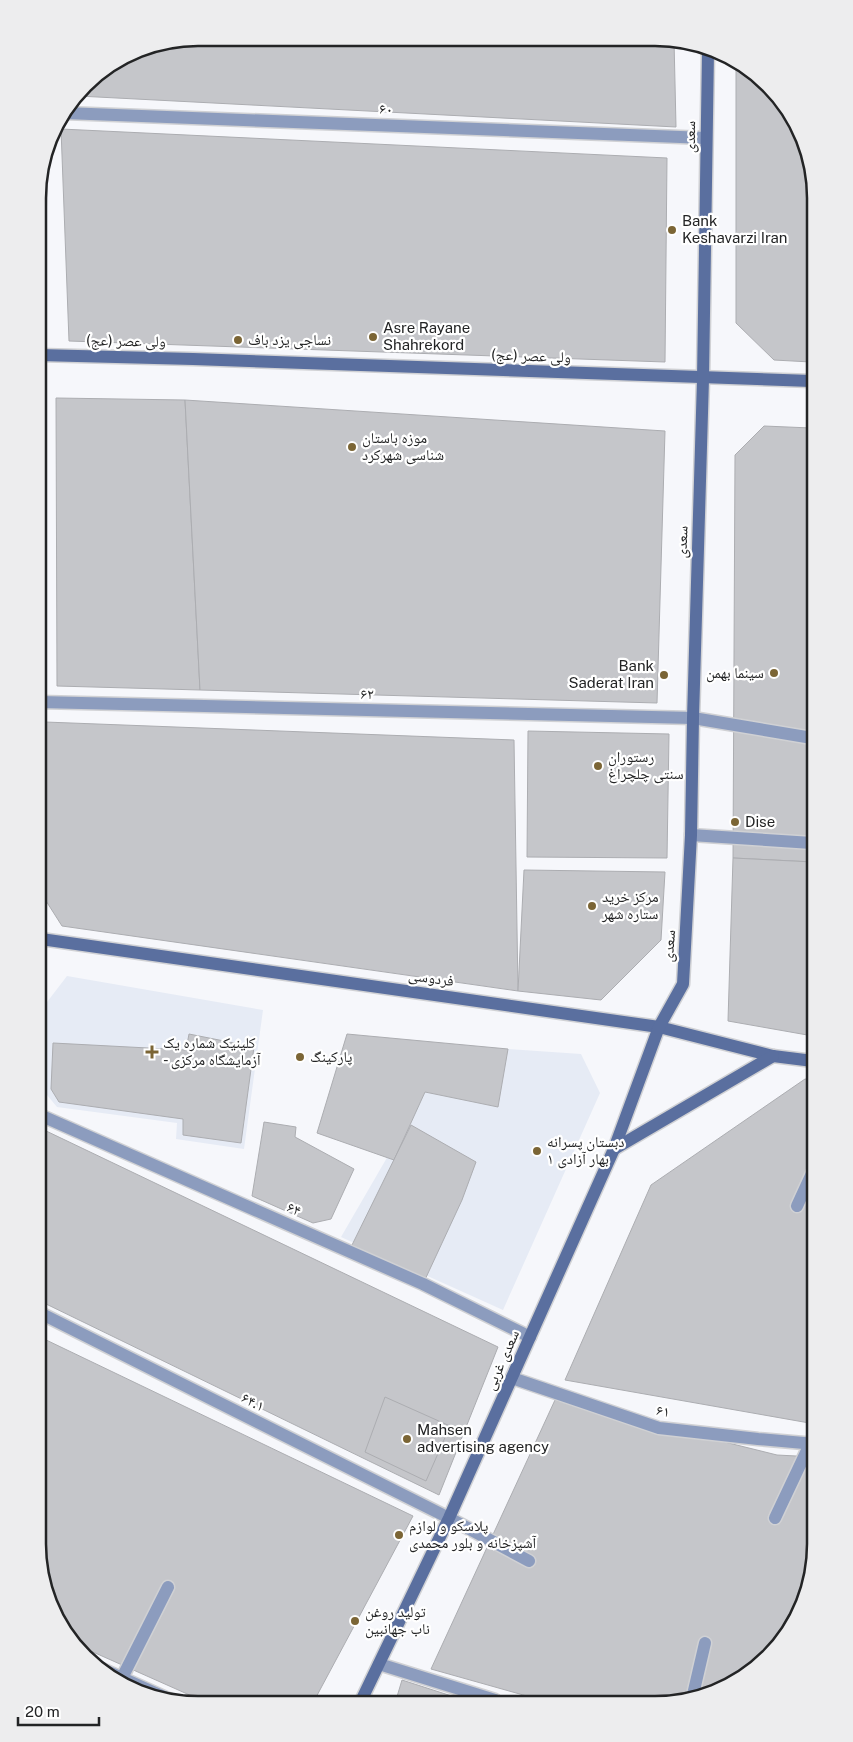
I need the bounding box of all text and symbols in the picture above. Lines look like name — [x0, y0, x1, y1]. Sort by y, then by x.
street label: ۶۰ — [379, 100, 393, 117]
street label: سعدی — [681, 120, 700, 153]
place label: Bank Keshavarzi Iran — [682, 212, 788, 246]
marker: Bank Keshavarzi Iran — [666, 224, 678, 236]
place label: Asre Rayane Shahrekord — [383, 319, 470, 353]
street label: ولی عصر (عج) — [86, 331, 166, 352]
place label: نساجی یزد باف — [248, 331, 331, 350]
marker: Asre Rayane Shahrekord — [367, 331, 379, 343]
marker: نساجی یزد باف — [232, 334, 244, 346]
street label: ولی عصر (عج) — [491, 346, 571, 367]
place label: موزه باستان شناسی شهرکرد — [362, 429, 444, 465]
marker: موزه باستان شناسی شهرکرد — [346, 441, 358, 453]
street label: سعدی — [672, 525, 693, 559]
place label: Bank Saderat Iran — [568, 657, 654, 691]
place label: سینما بهمن — [706, 664, 764, 683]
marker: سینما بهمن — [768, 667, 780, 679]
marker: Bank Saderat Iran — [658, 669, 670, 681]
street label: ۶۲ — [360, 685, 374, 702]
place label: رستوران سنتی چلچراغ — [608, 748, 684, 784]
marker: رستوران سنتی چلچراغ — [592, 760, 604, 772]
place label: Dise — [745, 813, 775, 830]
marker: Dise — [729, 816, 741, 828]
place label: مرکز خرید ستاره شهر — [601, 888, 659, 923]
marker: مرکز خرید ستاره شهر — [586, 900, 598, 912]
street label: سعدی — [659, 929, 680, 963]
street label: فردوسی — [407, 966, 455, 991]
place label: کلینیک شماره یک - آزمایشگاه مرکزی — [163, 1034, 262, 1070]
marker: کلینیک شماره یک - آزمایشگاه مرکزی — [145, 1045, 159, 1059]
place label: پارکینگ — [310, 1048, 352, 1066]
marker: پارکینگ — [294, 1051, 306, 1063]
place label: دبستان پسرانه بهار آزادی ۱ — [547, 1133, 625, 1169]
marker: دبستان پسرانه بهار آزادی ۱ — [531, 1145, 543, 1157]
street label: ۶۴ — [285, 1198, 304, 1219]
street label: سعدی غربی — [481, 1327, 524, 1393]
street label: ۶۴.۱ — [239, 1389, 268, 1414]
street label: ۶۱ — [655, 1401, 671, 1420]
place label: Mahsen advertising agency — [417, 1421, 549, 1455]
marker: Mahsen advertising agency — [401, 1433, 413, 1445]
place label: پلاسکو و لوازم آشپزخانه و بلور محمدی — [409, 1517, 537, 1553]
marker: پلاسکو و لوازم آشپزخانه و بلور محمدی — [393, 1529, 405, 1541]
place label: تولید روغن ناب جهانبین — [365, 1603, 430, 1639]
marker: تولید روغن ناب جهانبین — [349, 1615, 361, 1627]
scale bar — [18, 1694, 99, 1726]
text: 20 m — [25, 1703, 60, 1720]

